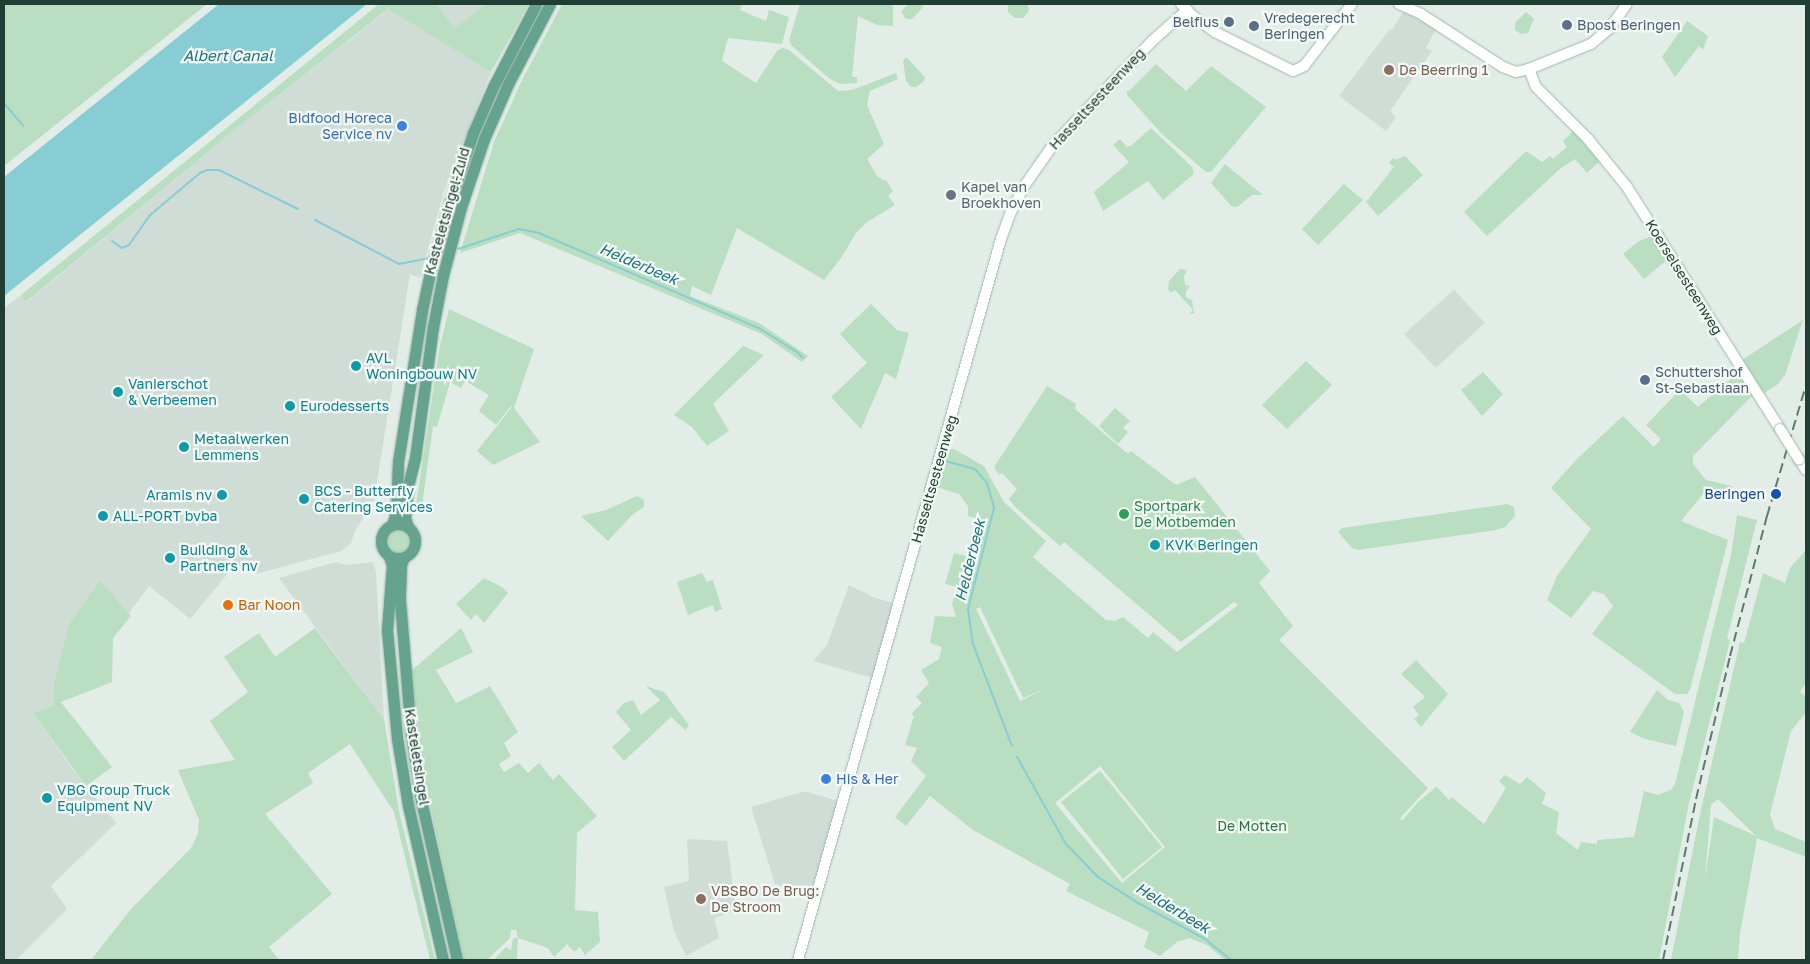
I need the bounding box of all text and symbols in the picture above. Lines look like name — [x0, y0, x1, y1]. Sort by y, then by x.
place label: Vredegerecht Beringen — [1264, 10, 1355, 42]
place label: Belfius — [1173, 14, 1219, 30]
marker: Belfius — [1223, 16, 1235, 28]
place label: Bpost Beringen — [1577, 17, 1681, 33]
marker: Bpost Beringen — [1561, 19, 1573, 31]
marker: Vredegerecht Beringen — [1248, 20, 1260, 32]
street label: Hasseltsesteenweg — [1046, 45, 1148, 153]
water label: Albert Canal — [183, 47, 273, 65]
place label: De Beerring 1 — [1399, 62, 1488, 78]
marker: De Beerring 1 — [1383, 64, 1395, 76]
place label: Bidfood Horeca Service nv — [288, 110, 392, 142]
marker: Bidfood Horeca Service nv — [396, 120, 408, 132]
street label: Kasteletsingel-Zuid — [421, 146, 473, 276]
place label: Kapel van Broekhoven — [961, 179, 1041, 212]
marker: Kapel van Broekhoven — [945, 189, 957, 201]
street label: Koerselsesteenweg — [1642, 216, 1726, 338]
water label: Helderbeek — [597, 239, 681, 289]
place label: AVL Woningbouw NV — [366, 350, 477, 382]
marker: AVL Woningbouw NV — [350, 360, 362, 372]
place label: Schuttershof St-Sebastiaan — [1655, 364, 1749, 397]
marker: Schuttershof St-Sebastiaan — [1639, 374, 1651, 386]
place label: Vanierschot & Verbeemen — [128, 376, 217, 408]
marker: Vanierschot & Verbeemen — [112, 386, 124, 398]
place label: Eurodesserts — [300, 398, 389, 414]
marker: Eurodesserts — [284, 400, 296, 412]
street label: Hasseltsesteenweg — [908, 413, 960, 545]
place label: Metaalwerken Lemmens — [194, 431, 289, 464]
marker: Metaalwerken Lemmens — [178, 441, 190, 453]
place label: BCS - Butterfly Catering Services — [314, 483, 433, 516]
place label: Beringen — [1704, 486, 1765, 502]
place label: Aramis nv — [146, 487, 212, 503]
marker: Beringen — [1769, 487, 1783, 501]
marker: Aramis nv — [216, 489, 228, 501]
marker: BCS - Butterfly Catering Services — [298, 493, 310, 505]
place label: Sportpark De Motbemden — [1134, 498, 1236, 530]
place label: ALL-PORT bvba — [113, 508, 217, 524]
marker: Sportpark De Motbemden — [1118, 508, 1130, 520]
marker: ALL-PORT bvba — [97, 510, 109, 522]
water label: Helderbeek — [951, 517, 989, 603]
place label: KVK Beringen — [1165, 537, 1258, 553]
marker: KVK Beringen — [1149, 539, 1161, 551]
place label: Building & Partners nv — [180, 542, 258, 574]
marker: Building & Partners nv — [164, 552, 176, 564]
place label: Bar Noon — [238, 597, 300, 613]
marker: Bar Noon — [222, 599, 234, 611]
street label: Kasteletsingel — [401, 707, 433, 807]
place label: His & Her — [836, 771, 898, 787]
marker: His & Her — [820, 773, 832, 785]
place label: VBG Group Truck Equipment NV — [57, 782, 170, 814]
marker: VBG Group Truck Equipment NV — [41, 792, 53, 804]
park label: De Motten — [1217, 818, 1287, 834]
water label: Helderbeek — [1133, 879, 1213, 937]
place label: VBSBO De Brug: De Stroom — [711, 883, 819, 916]
marker: VBSBO De Brug: De Stroom — [695, 893, 707, 905]

